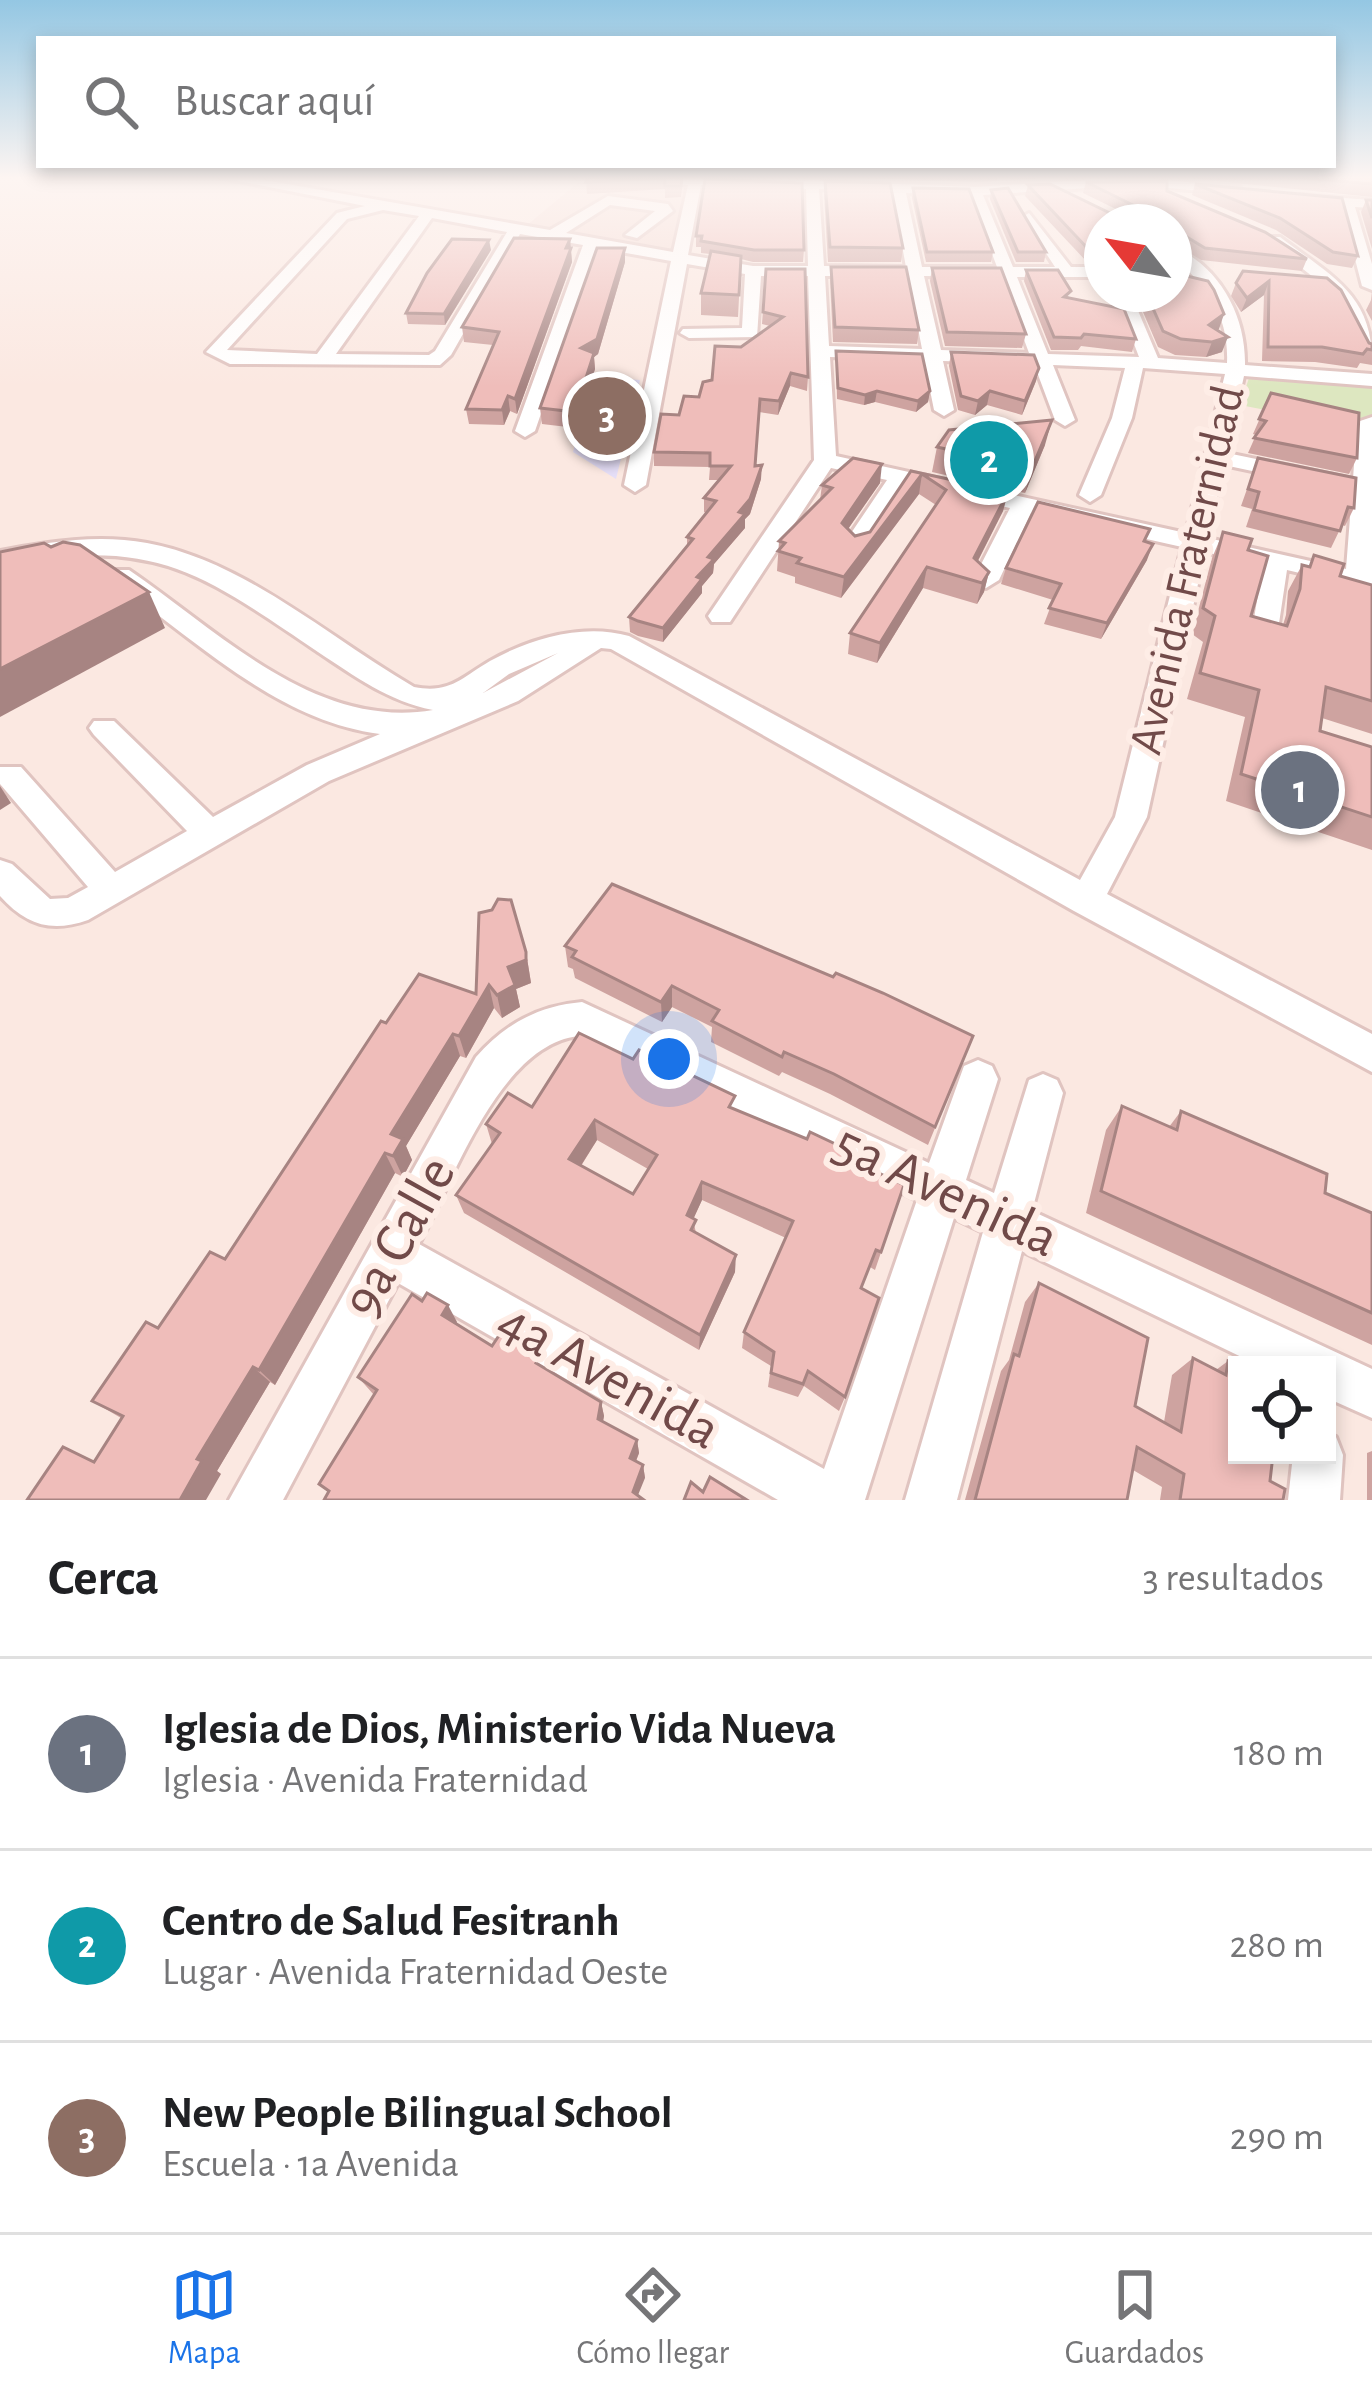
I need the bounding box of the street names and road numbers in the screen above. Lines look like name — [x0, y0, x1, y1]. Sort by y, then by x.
street label: Avenida Fraternidad — [1122, 381, 1254, 759]
street label: 5a Avenida — [825, 1114, 1067, 1268]
street label: 9a Calle — [332, 1148, 466, 1326]
street label: 4a Avenida — [489, 1292, 729, 1460]

